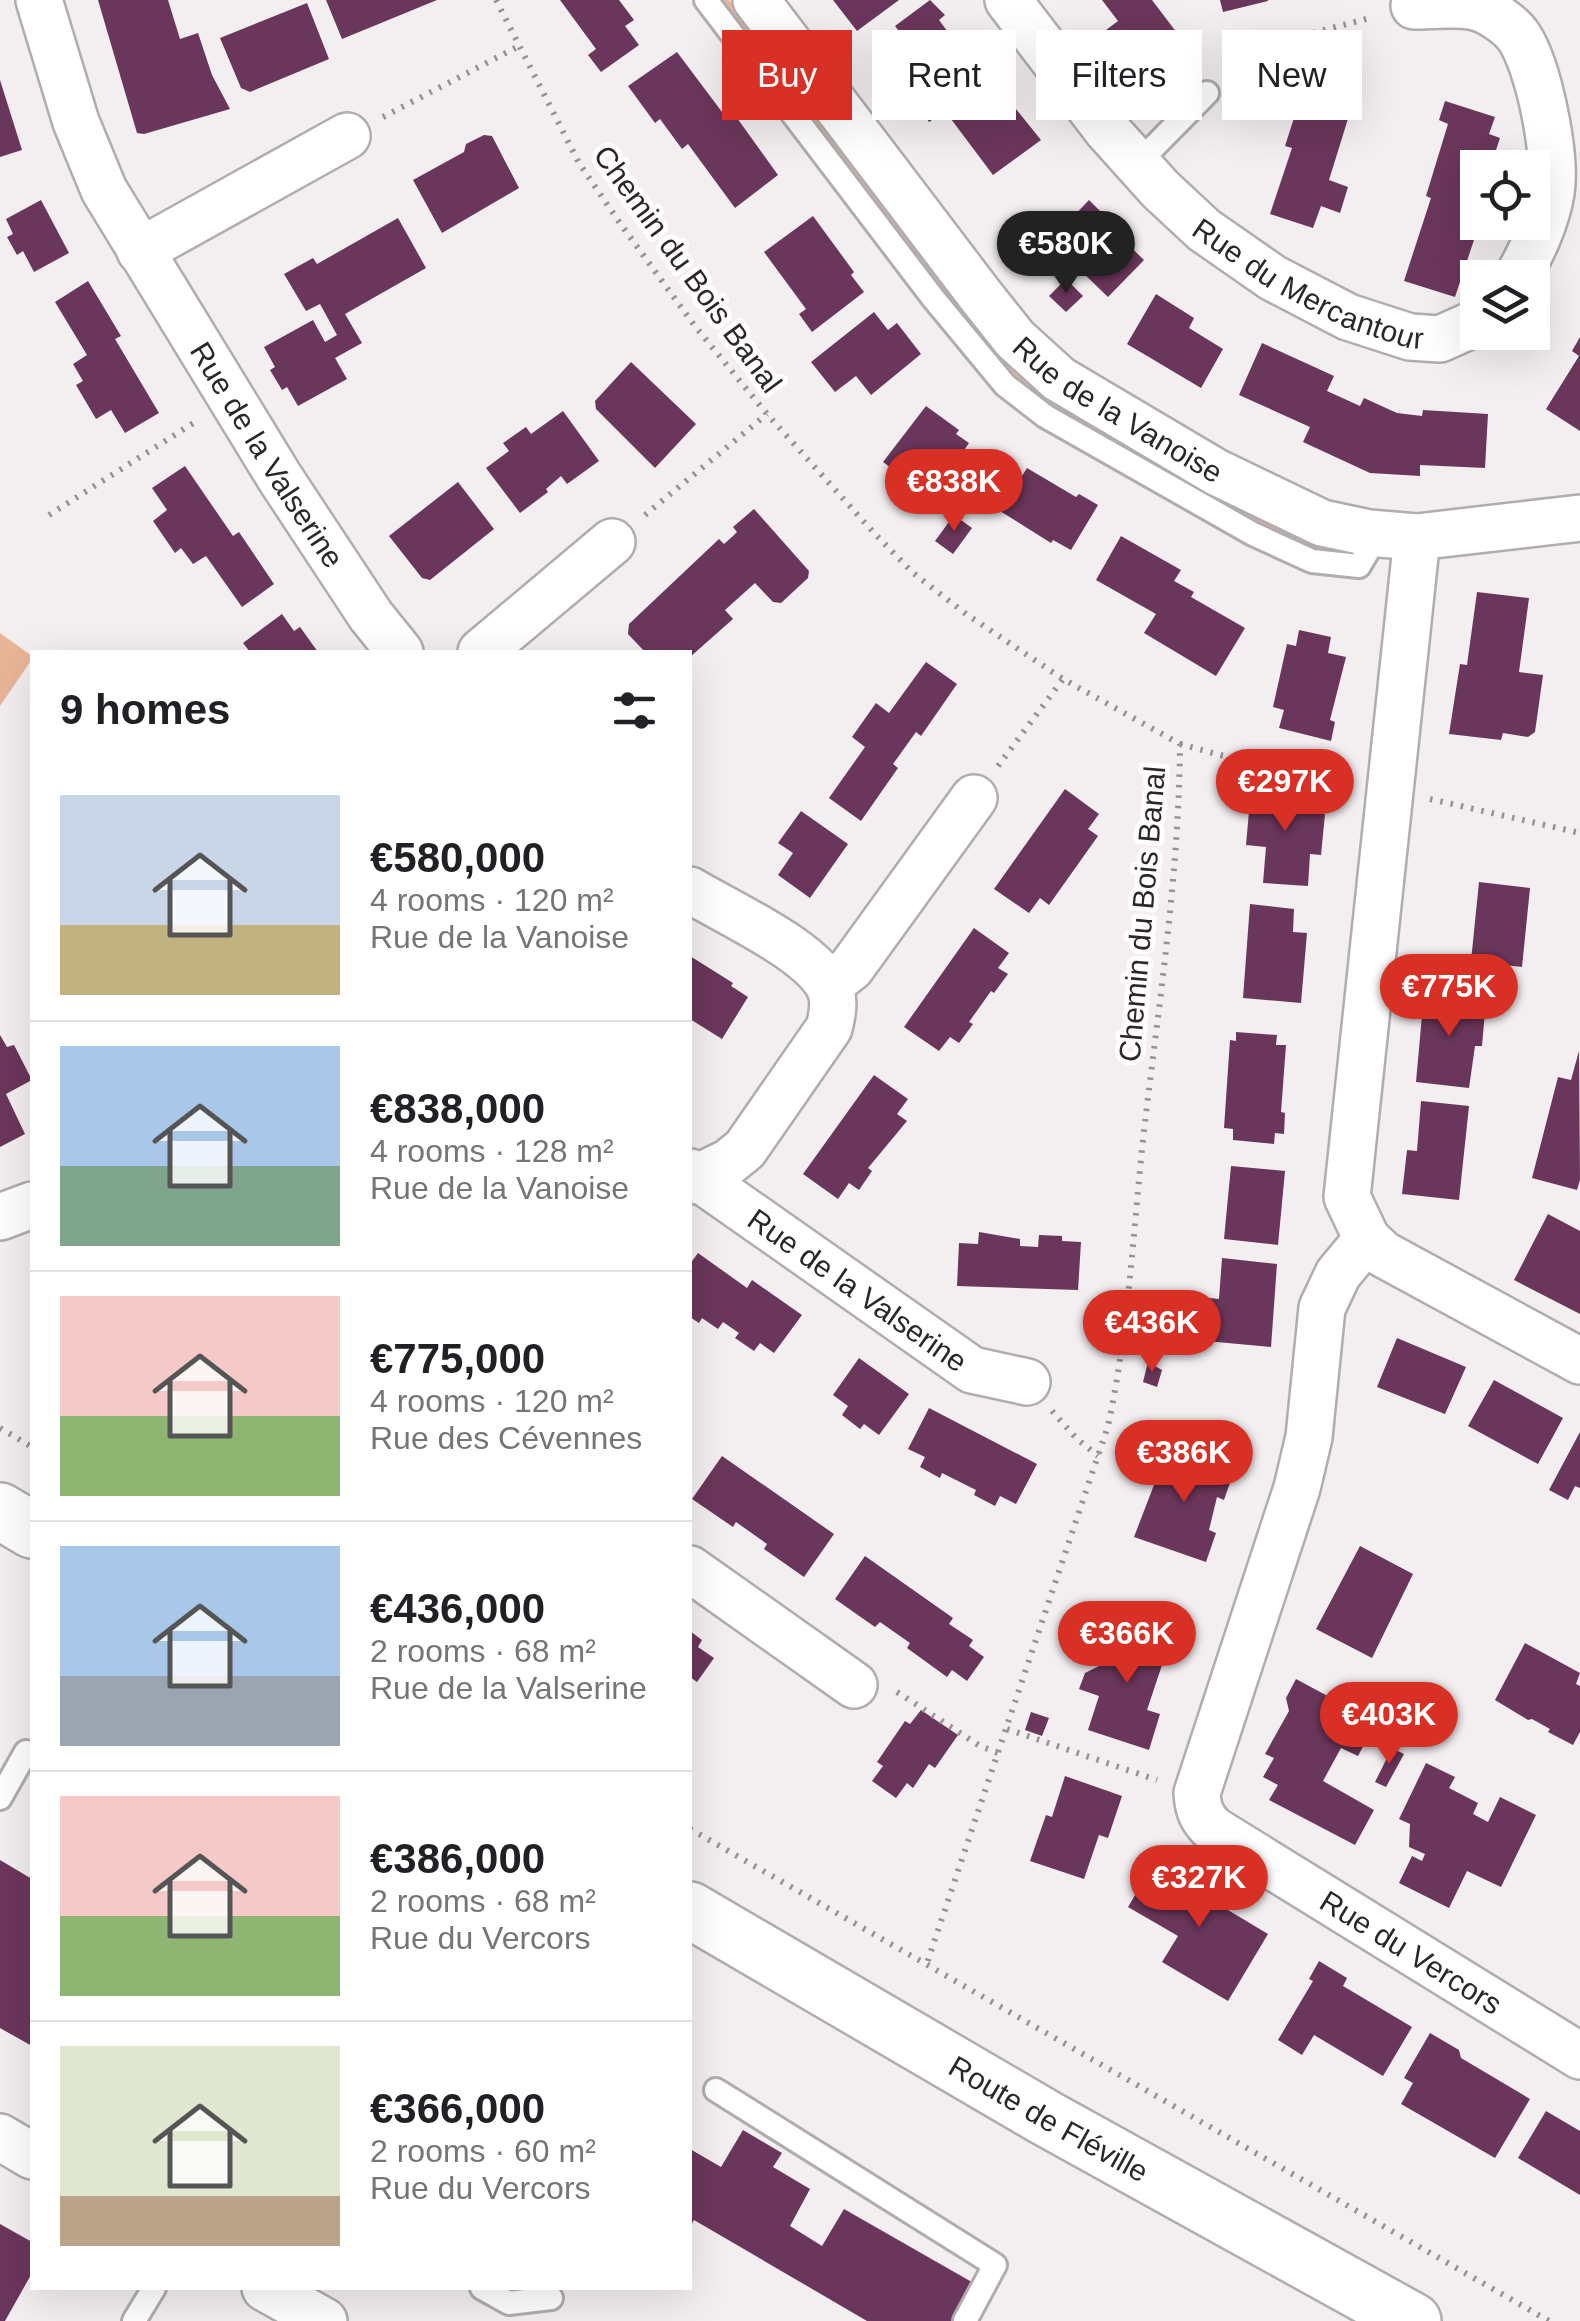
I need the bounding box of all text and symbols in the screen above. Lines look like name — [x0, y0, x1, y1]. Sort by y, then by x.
chip: Buy — [722, 30, 852, 120]
chip: Rent — [872, 30, 1016, 120]
chip: Filters — [1036, 30, 1202, 120]
chip: New — [1222, 30, 1362, 120]
street label: Chemin du Bois Banal — [587, 139, 789, 399]
map controls — [1460, 150, 1550, 350]
button: locate — [1460, 150, 1550, 240]
pin: €580K — [996, 211, 1136, 296]
street label: Rue du Mercantour — [1187, 211, 1425, 354]
text: €580K — [1019, 225, 1113, 261]
button: layers — [1460, 260, 1550, 350]
street label: Rue de la Vanoise — [1007, 329, 1229, 489]
street label: Rue de la Valserine — [184, 336, 351, 573]
pin: €838K — [884, 449, 1024, 534]
text: €838K — [907, 463, 1001, 499]
icon: filters — [607, 683, 662, 738]
text: 9 homes — [60, 686, 230, 733]
pin: €297K — [1215, 749, 1355, 834]
text: €297K — [1238, 763, 1332, 799]
street label: Chemin du Bois Banal — [1113, 765, 1171, 1063]
text: €580,000 — [370, 834, 545, 881]
icon: home — [140, 835, 260, 955]
text: 4 rooms · 120 m² — [370, 882, 614, 918]
text: Rue de la Vanoise — [370, 919, 629, 955]
pin: €775K — [1379, 954, 1519, 1039]
text: €775K — [1402, 968, 1496, 1004]
text: €838,000 — [370, 1085, 545, 1132]
icon: home — [140, 1086, 260, 1206]
text: 4 rooms · 128 m² — [370, 1133, 614, 1169]
text: Rue de la Vanoise — [370, 1170, 629, 1206]
street label: Rue de la Valserine — [742, 1202, 974, 1378]
pin: €436K — [1082, 1290, 1222, 1375]
text: €436K — [1105, 1304, 1199, 1340]
text: €775,000 — [370, 1335, 545, 1382]
icon: home — [140, 1336, 260, 1456]
text: 4 rooms · 120 m² — [370, 1383, 614, 1419]
text: Rue des Cévennes — [370, 1420, 642, 1456]
pin: €386K — [1114, 1420, 1254, 1505]
text: €386K — [1137, 1434, 1231, 1470]
text: €436,000 — [370, 1585, 545, 1632]
icon: home — [140, 1586, 260, 1706]
pin: €366K — [1057, 1601, 1197, 1686]
text: €366K — [1080, 1615, 1174, 1651]
text: 2 rooms · 68 m² — [370, 1633, 596, 1669]
text: Rue de la Valserine — [370, 1670, 647, 1706]
pin: €403K — [1319, 1682, 1459, 1767]
text: €403K — [1342, 1696, 1436, 1732]
text: €386,000 — [370, 1835, 545, 1882]
icon: home — [140, 1836, 260, 1956]
pin: €327K — [1129, 1845, 1269, 1930]
text: €327K — [1152, 1859, 1246, 1895]
text: 2 rooms · 68 m² — [370, 1883, 596, 1919]
street label: Rue du Vercors — [1315, 1883, 1508, 2020]
text: Rue du Vercors — [370, 1920, 591, 1956]
street label: Route de Fléville — [943, 2049, 1154, 2188]
text: €366,000 — [370, 2085, 545, 2132]
icon: home — [140, 2086, 260, 2206]
text: 2 rooms · 60 m² — [370, 2133, 596, 2169]
text: Rue du Vercors — [370, 2170, 591, 2206]

